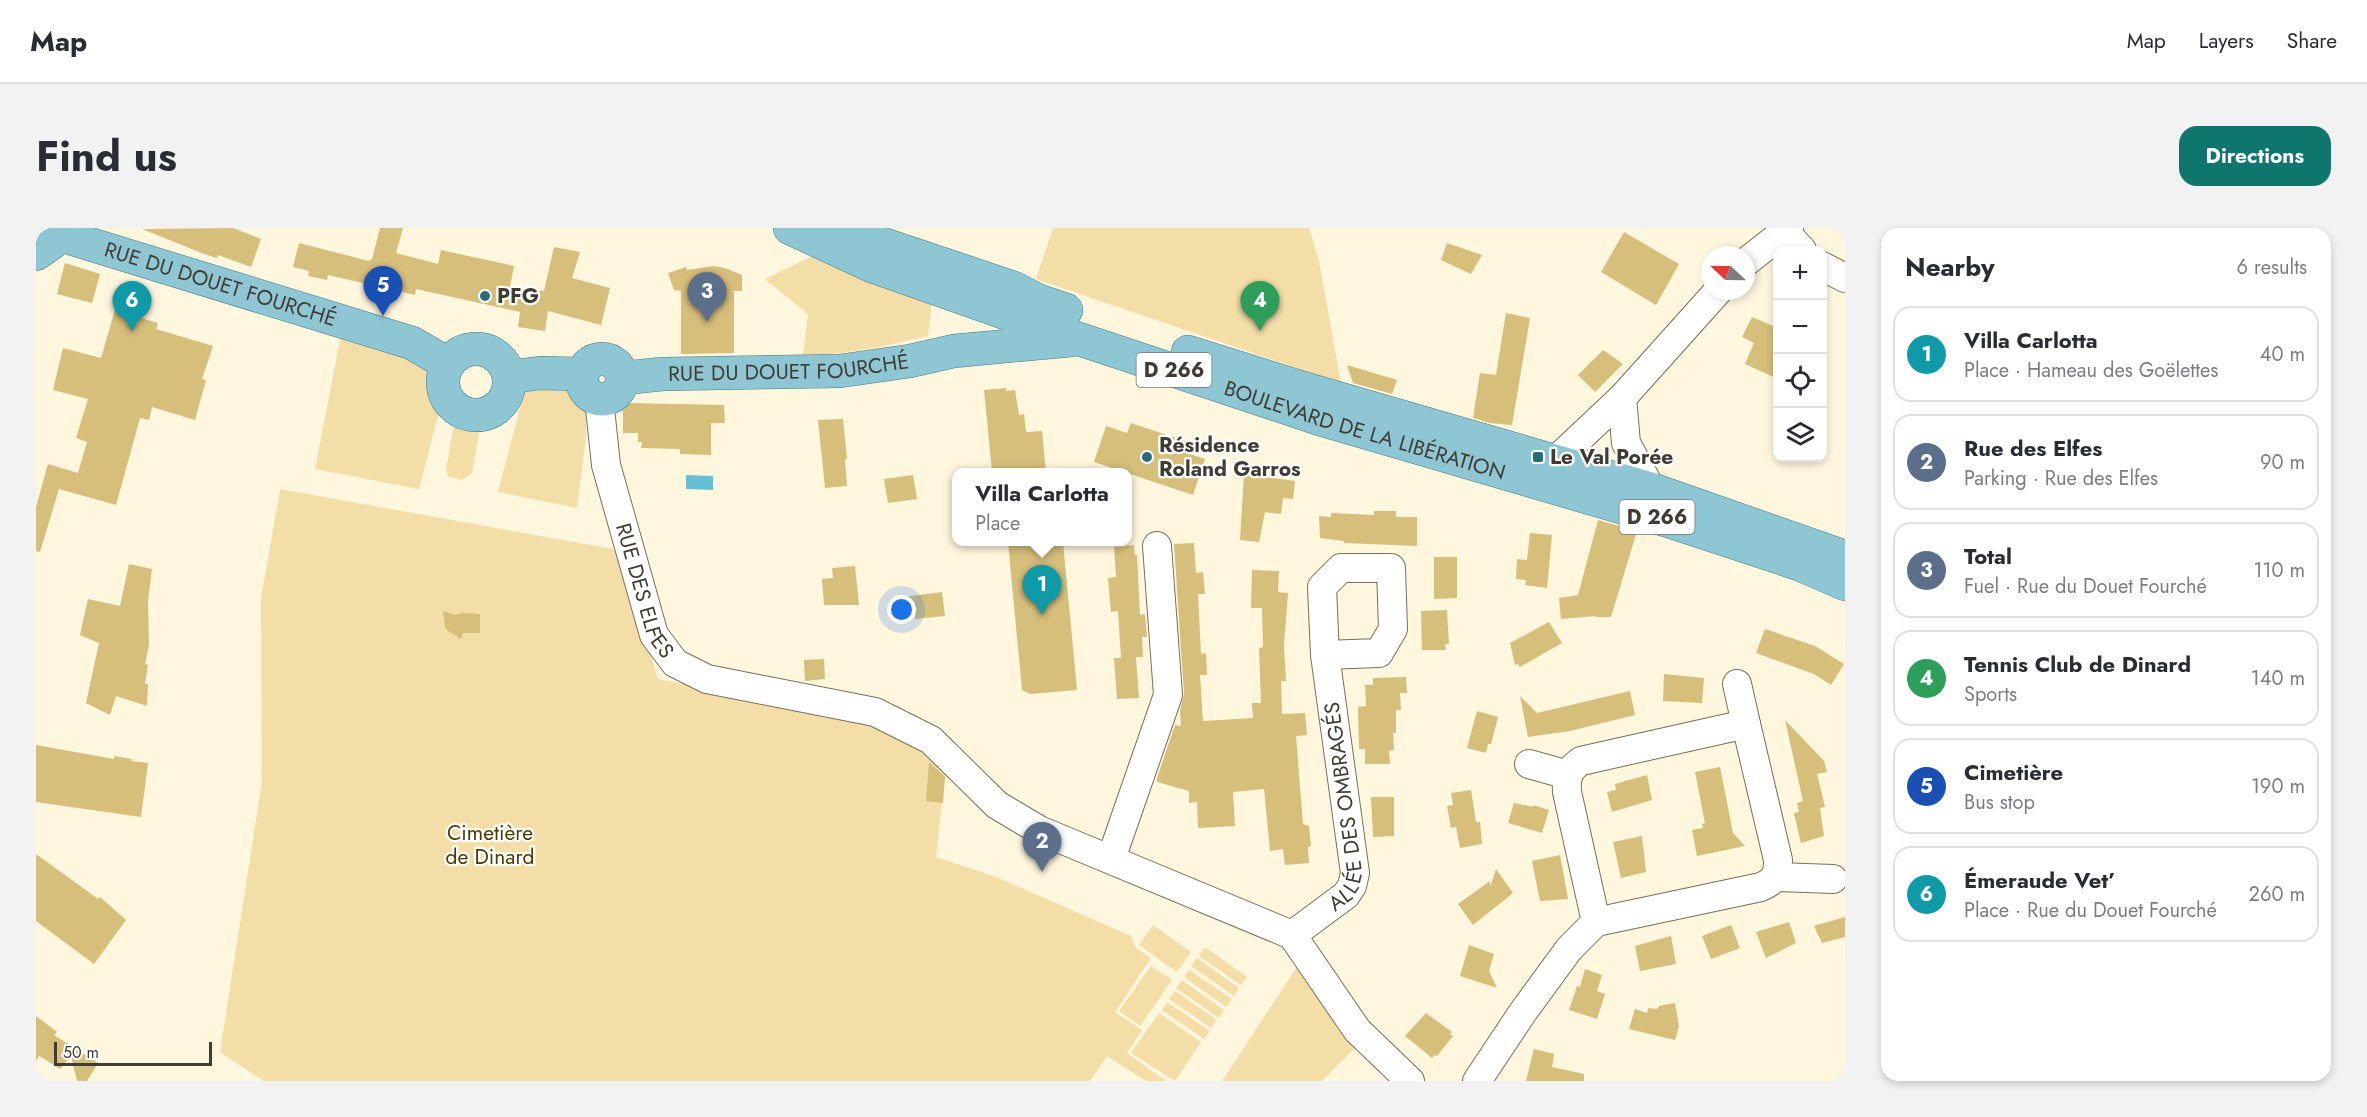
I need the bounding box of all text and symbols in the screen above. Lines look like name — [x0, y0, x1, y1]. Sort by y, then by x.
text: Map — [30, 21, 87, 62]
text: Map — [2127, 26, 2166, 56]
text: Layers — [2199, 26, 2254, 56]
text: Share — [2287, 26, 2337, 56]
text: Find us — [36, 126, 177, 187]
button: Directions — [2179, 126, 2331, 186]
street label: RUE DU DOUET FOURCHÉ — [101, 234, 340, 334]
north arrow — [1701, 246, 1755, 300]
map controls — [1773, 246, 1827, 462]
button: + — [1773, 246, 1827, 300]
text: Nearby — [1905, 248, 1994, 286]
text: 6 results — [2237, 253, 2307, 282]
pin: 5 — [364, 266, 402, 316]
pin: 3 — [688, 272, 726, 322]
place label: PFG — [497, 281, 539, 311]
pin: 6 — [112, 282, 152, 331]
pin: 4 — [1240, 282, 1280, 331]
marker: PFG — [478, 289, 492, 303]
button: − — [1773, 300, 1827, 354]
text: Villa Carlotta — [1964, 324, 2098, 356]
text: 1 — [1921, 340, 1932, 369]
text: 40 m — [2260, 340, 2305, 369]
street label: RUE DU DOUET FOURCHÉ — [668, 346, 911, 389]
road number: D 266 — [1136, 353, 1212, 387]
button: locate — [1773, 354, 1827, 408]
text: Place · Hameau des Goëlettes — [1964, 356, 2218, 385]
street label: BOULEVARD DE LA LIBÉRATION — [1220, 373, 1509, 488]
button: layers — [1773, 408, 1827, 462]
place label: Résidence Roland Garros — [1159, 430, 1301, 484]
text: Rue des Elfes — [1964, 432, 2102, 464]
place label: Le Val Porée — [1550, 442, 1673, 472]
text: 2 — [1920, 448, 1933, 477]
text: 90 m — [2260, 448, 2305, 477]
marker: Résidence Roland Garros — [1140, 450, 1154, 464]
marker: Le Val Porée — [1531, 450, 1545, 464]
text: Parking · Rue des Elfes — [1964, 464, 2158, 493]
popup — [952, 468, 1132, 546]
text: Villa Carlotta — [975, 477, 1109, 509]
road number: D 266 — [1620, 500, 1694, 534]
text: Place — [975, 509, 1020, 538]
street label: RUE DES ELFES — [608, 520, 681, 664]
text: Total — [1964, 540, 2012, 572]
text: 3 — [1920, 556, 1933, 585]
text: 110 m — [2253, 556, 2305, 585]
pin: 1 — [1022, 566, 1062, 615]
text: Fuel · Rue du Douet Fourché — [1964, 572, 2207, 601]
your location — [887, 595, 916, 624]
text: Tennis Club de Dinard — [1964, 648, 2191, 680]
text: 4 — [1920, 664, 1933, 693]
text: 140 m — [2251, 664, 2305, 693]
text: Sports — [1964, 680, 2017, 709]
street label: ALLÉE DES OMBRAGÉS — [1317, 700, 1370, 918]
text: Cimetière — [1964, 756, 2063, 788]
text: 5 — [1920, 772, 1933, 801]
text: 190 m — [2251, 772, 2305, 801]
text: Bus stop — [1964, 788, 2035, 817]
park label: Cimetière de Dinard — [445, 818, 535, 872]
pin: 2 — [1022, 822, 1062, 872]
text: Émeraude Vet’ — [1964, 864, 2116, 896]
text: 6 — [1920, 880, 1933, 909]
text: 260 m — [2249, 880, 2305, 909]
text: Place · Rue du Douet Fourché — [1964, 896, 2217, 925]
scale bar — [54, 1039, 212, 1066]
text: 50 m — [63, 1041, 99, 1064]

